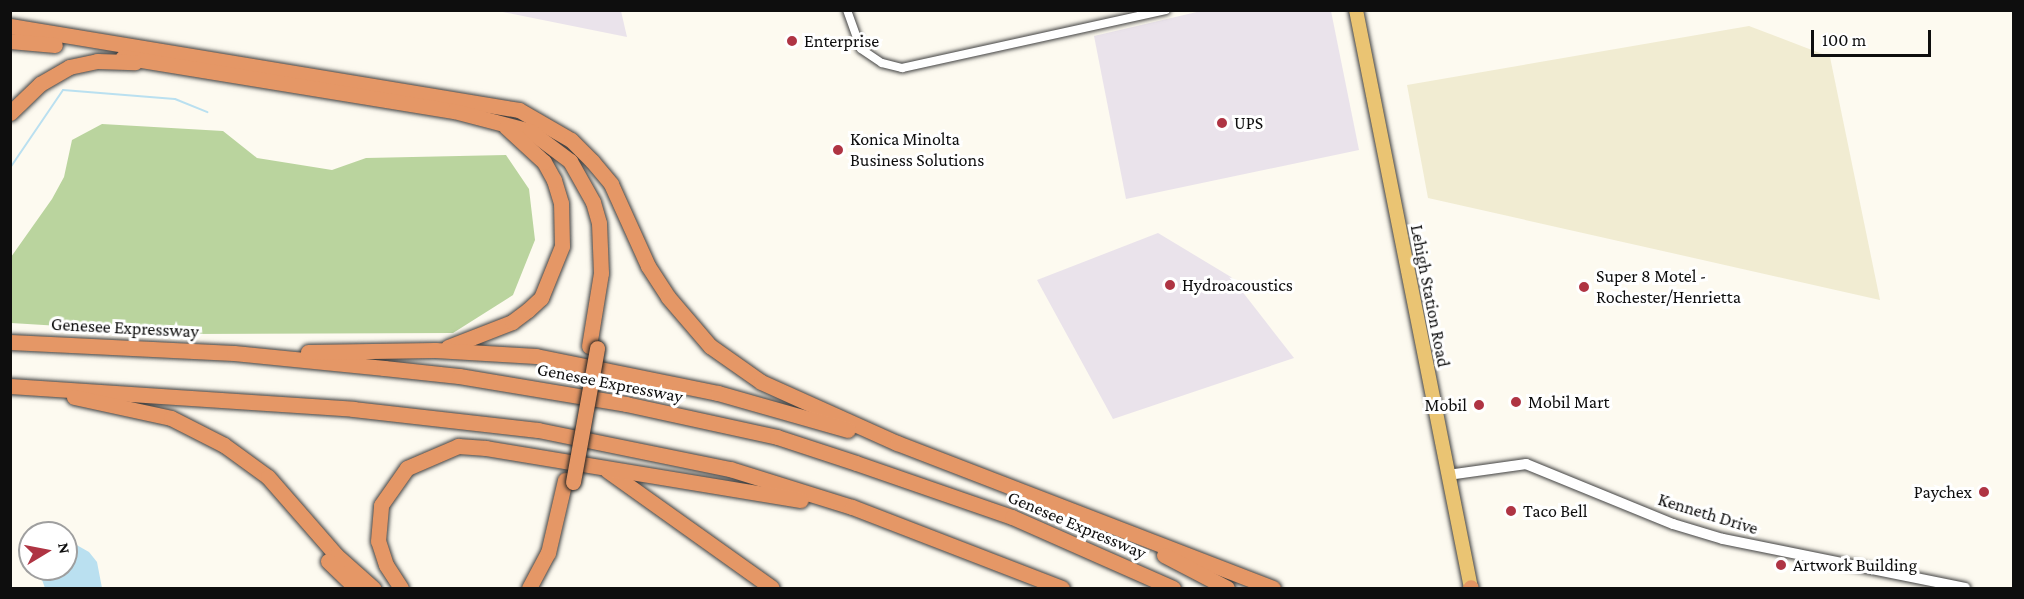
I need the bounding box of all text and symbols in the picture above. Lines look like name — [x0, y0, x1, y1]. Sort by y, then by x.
scale bar — [1814, 18, 1934, 56]
place label: Enterprise — [804, 30, 879, 52]
text: 100 m — [1822, 30, 1866, 50]
marker: Enterprise — [785, 34, 799, 48]
place label: UPS — [1234, 112, 1263, 134]
marker: UPS — [1215, 116, 1229, 130]
place label: Konica Minolta Business Solutions — [850, 129, 984, 172]
marker: Konica Minolta Business Solutions — [831, 143, 845, 157]
street label: Lehigh Station Road — [1406, 223, 1454, 369]
place label: Super 8 Motel - Rochester/Henrietta — [1596, 266, 1741, 308]
place label: Hydroacoustics — [1182, 274, 1293, 296]
marker: Hydroacoustics — [1163, 278, 1177, 292]
marker: Super 8 Motel - Rochester/Henrietta — [1577, 280, 1591, 294]
street label: Genesee Expressway — [50, 313, 200, 343]
street label: Genesee Expressway — [535, 358, 685, 408]
place label: Mobil Mart — [1528, 391, 1610, 413]
place label: Mobil — [1424, 394, 1467, 416]
marker: Mobil Mart — [1509, 395, 1523, 409]
marker: Mobil — [1472, 398, 1486, 412]
place label: Paychex — [1914, 481, 1972, 503]
marker: Paychex — [1977, 485, 1991, 499]
street label: Genesee Expressway — [1005, 486, 1149, 564]
street label: Kenneth Drive — [1655, 489, 1761, 539]
place label: Taco Bell — [1523, 500, 1587, 522]
marker: Taco Bell — [1504, 504, 1518, 518]
north arrow — [18, 521, 78, 581]
text: N — [55, 541, 74, 555]
place label: Artwork Building — [1793, 554, 1917, 576]
marker: Artwork Building — [1774, 558, 1788, 572]

